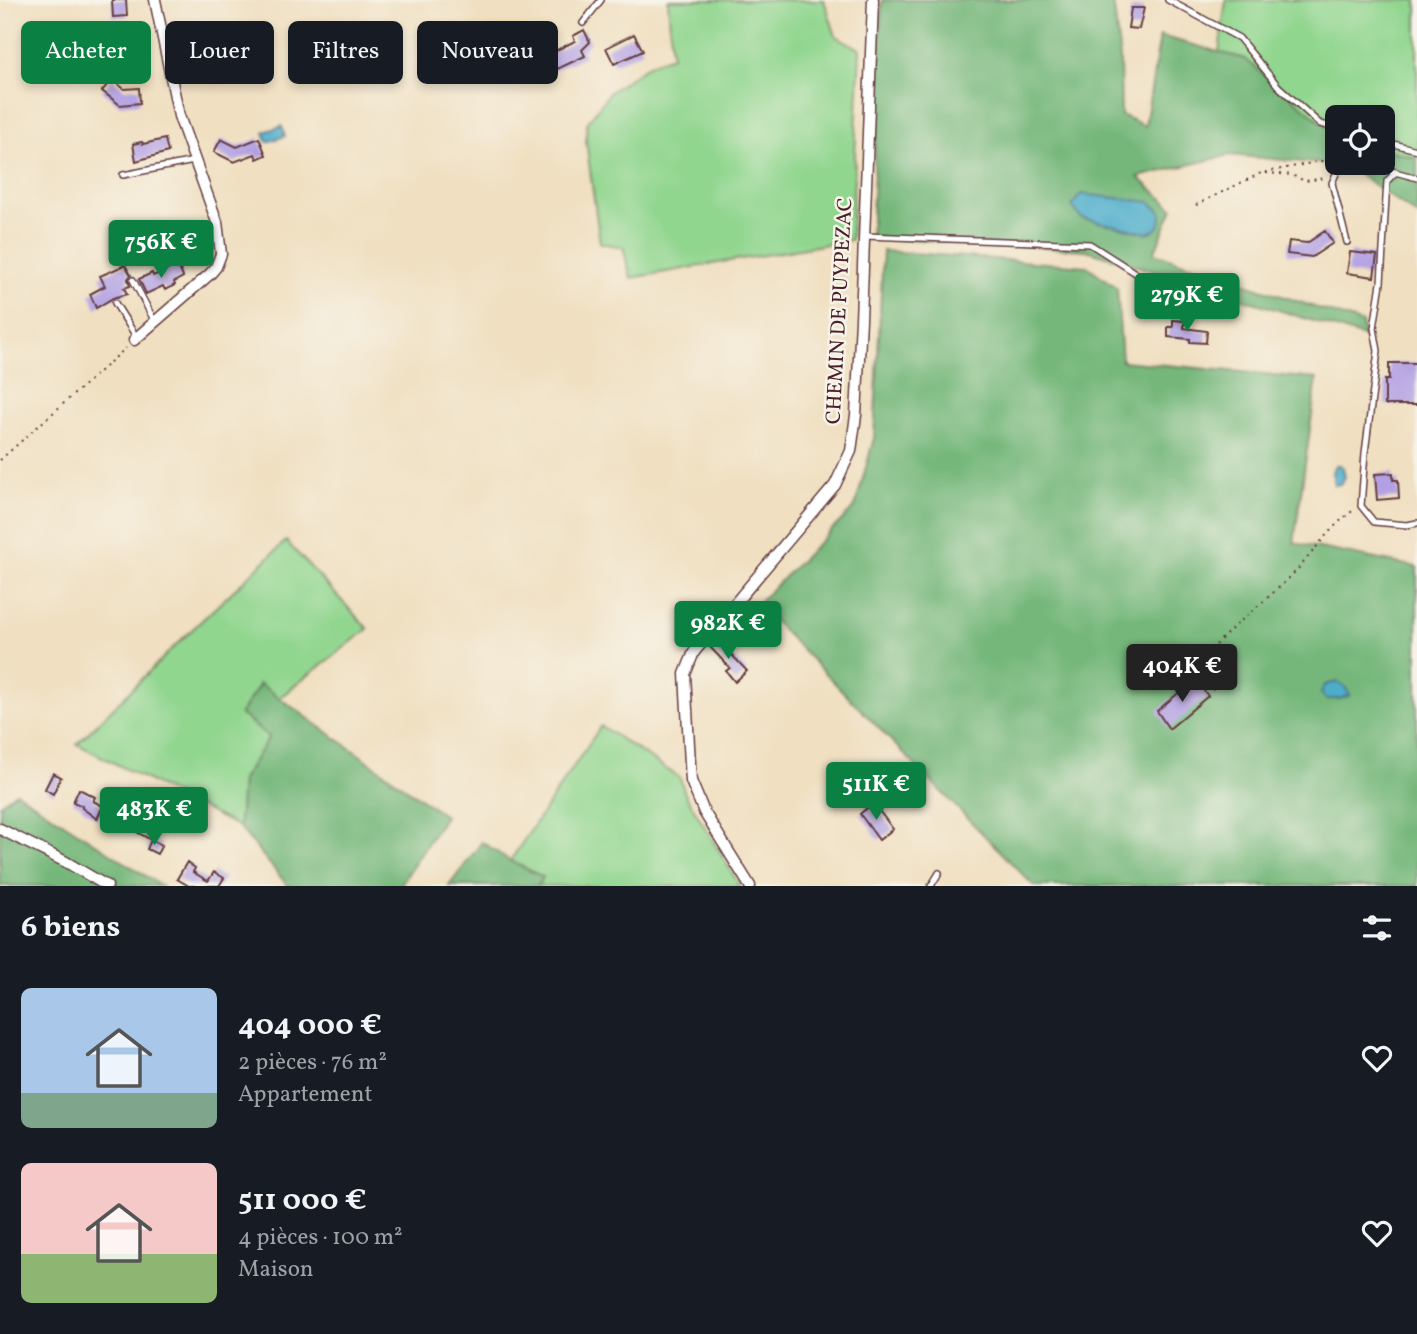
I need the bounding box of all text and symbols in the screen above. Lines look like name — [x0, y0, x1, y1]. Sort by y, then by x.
chip: Acheter — [21, 21, 151, 84]
chip: Louer — [165, 21, 274, 84]
chip: Filtres — [288, 21, 403, 84]
chip: Nouveau — [417, 21, 558, 84]
map controls — [1325, 105, 1395, 175]
button: locate — [1325, 105, 1395, 175]
street label: CHEMIN DE PUYPEZAC — [820, 197, 860, 425]
pin: 756K € — [104, 220, 218, 280]
text: 756K € — [125, 227, 197, 259]
pin: 279K € — [1130, 274, 1244, 333]
text: 279K € — [1150, 280, 1224, 312]
pin: 982K € — [671, 602, 785, 661]
text: 982K € — [690, 608, 766, 640]
pin: 404K € — [1125, 644, 1239, 704]
text: 404K € — [1142, 651, 1222, 683]
pin: 511K € — [819, 762, 933, 822]
text: 511K € — [842, 769, 910, 801]
pin: 483K € — [97, 788, 211, 847]
text: 483K € — [116, 794, 192, 826]
text: 6 biens — [21, 907, 120, 949]
icon: filters — [1358, 909, 1396, 947]
text: 404 000 € — [238, 1005, 382, 1047]
icon: home — [77, 1016, 161, 1100]
icon: heart — [1358, 1039, 1396, 1077]
text: 2 pièces · 76 m² — [238, 1047, 387, 1079]
text: Appartement — [238, 1079, 373, 1111]
text: 511 000 € — [238, 1180, 367, 1222]
icon: home — [77, 1191, 161, 1275]
icon: heart — [1358, 1214, 1396, 1252]
text: 4 pièces · 100 m² — [238, 1222, 403, 1254]
text: Maison — [238, 1254, 314, 1286]

